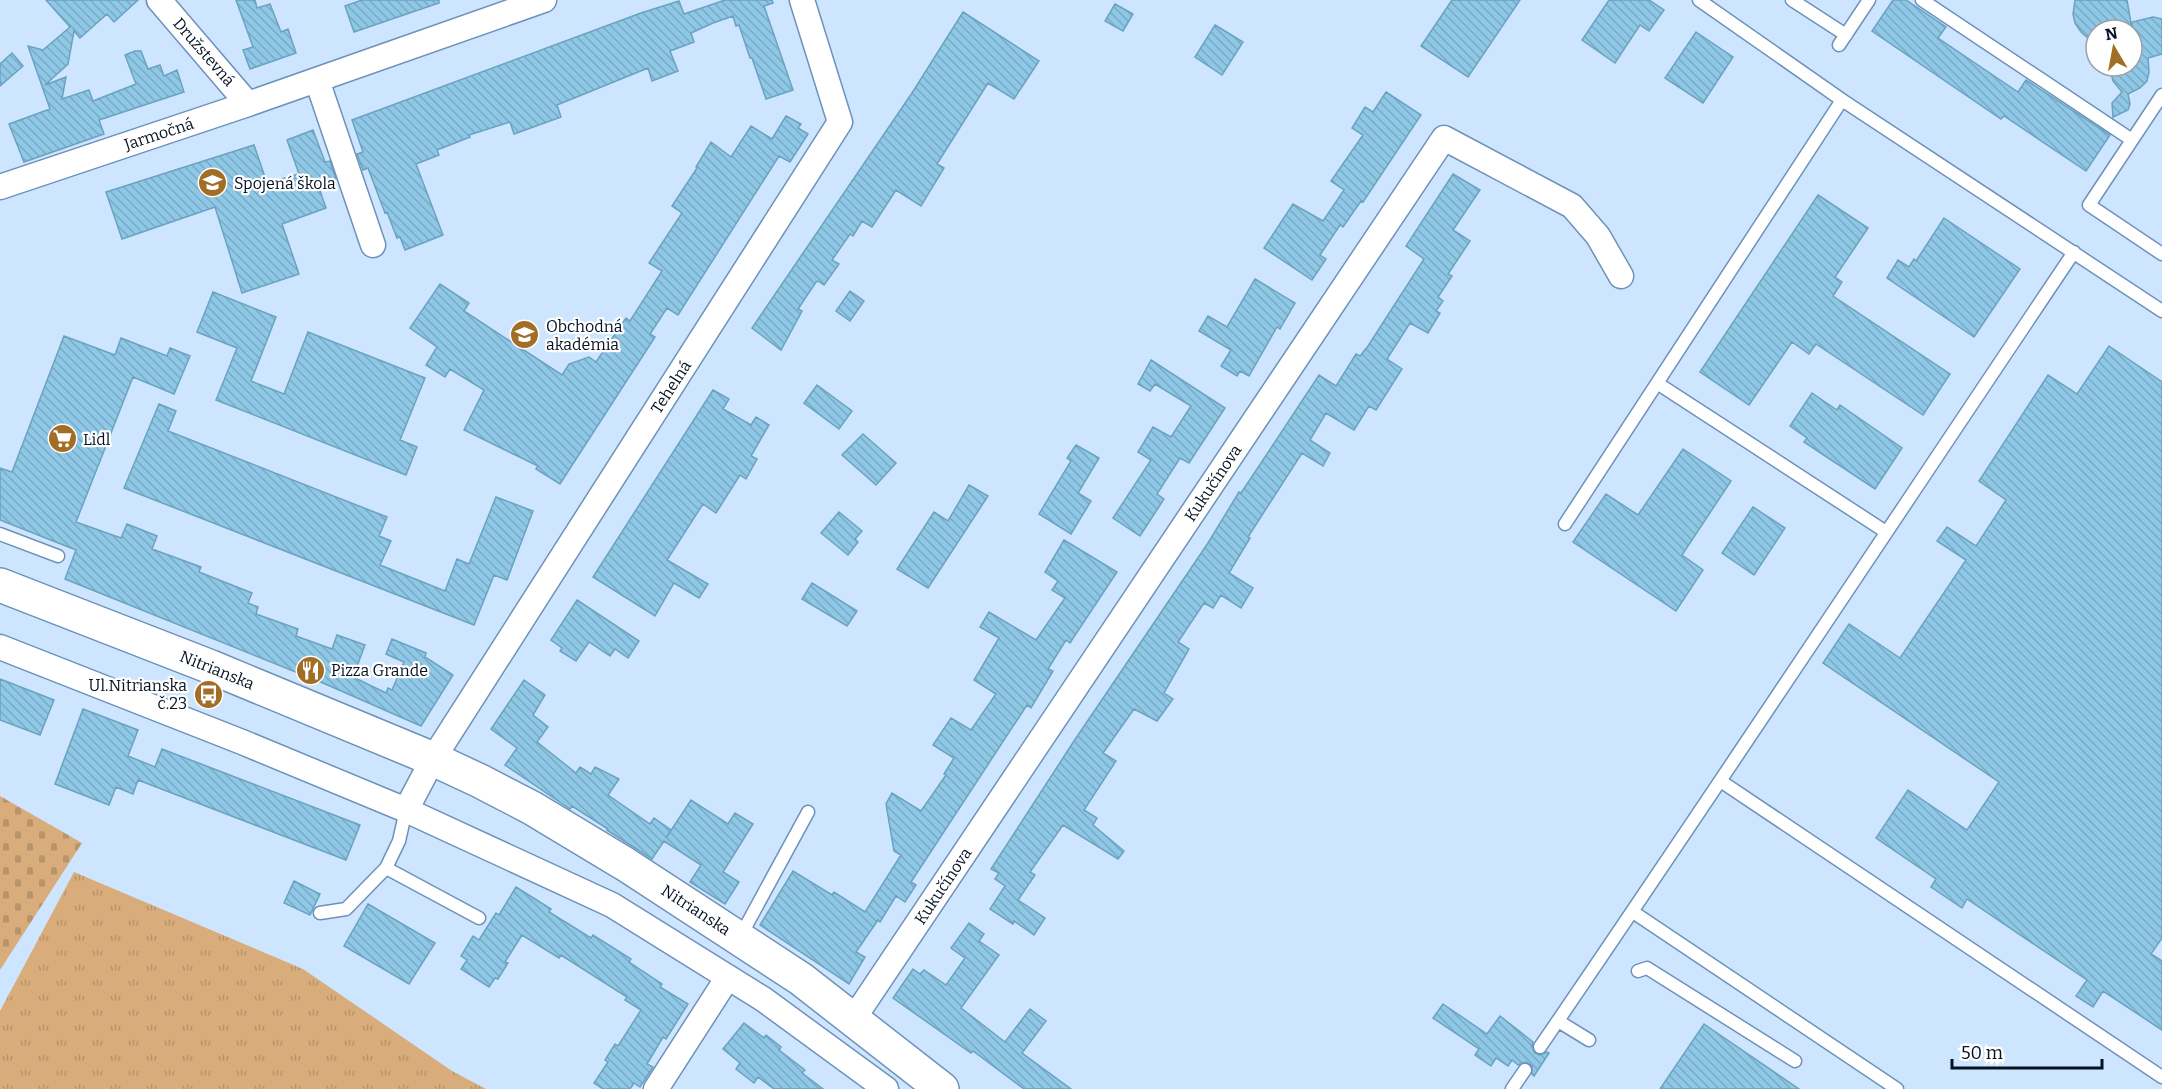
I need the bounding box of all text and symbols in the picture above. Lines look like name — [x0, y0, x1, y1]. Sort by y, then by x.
street label: Družstevná — [169, 14, 239, 90]
north arrow — [2084, 18, 2144, 78]
text: N — [2104, 23, 2119, 44]
street label: Jarmočná — [121, 114, 196, 154]
school or university icon: Spojená škola — [197, 167, 229, 199]
place label: Spojená škola — [234, 174, 336, 193]
place label: Obchodná akadémia — [546, 317, 623, 354]
school or university icon: Obchodná akadémia — [509, 319, 541, 351]
street label: Tehelná — [647, 357, 695, 417]
supermarket icon: Lidl — [46, 423, 78, 455]
place label: Lidl — [83, 430, 111, 449]
street label: Kukučínova — [1180, 441, 1246, 525]
street label: Nitrianska — [177, 646, 257, 694]
restaurant icon: Pizza Grande — [294, 654, 326, 686]
place label: Pizza Grande — [331, 661, 428, 680]
place label: Ul.Nitrianska č.23 — [88, 676, 187, 713]
bus stop icon: Ul.Nitrianska č.23 — [192, 678, 224, 710]
street label: Kukučínova — [910, 844, 976, 928]
street label: Nitrianska — [658, 881, 734, 939]
scale bar — [1952, 1032, 2102, 1070]
text: 50 m — [1961, 1042, 2003, 1064]

